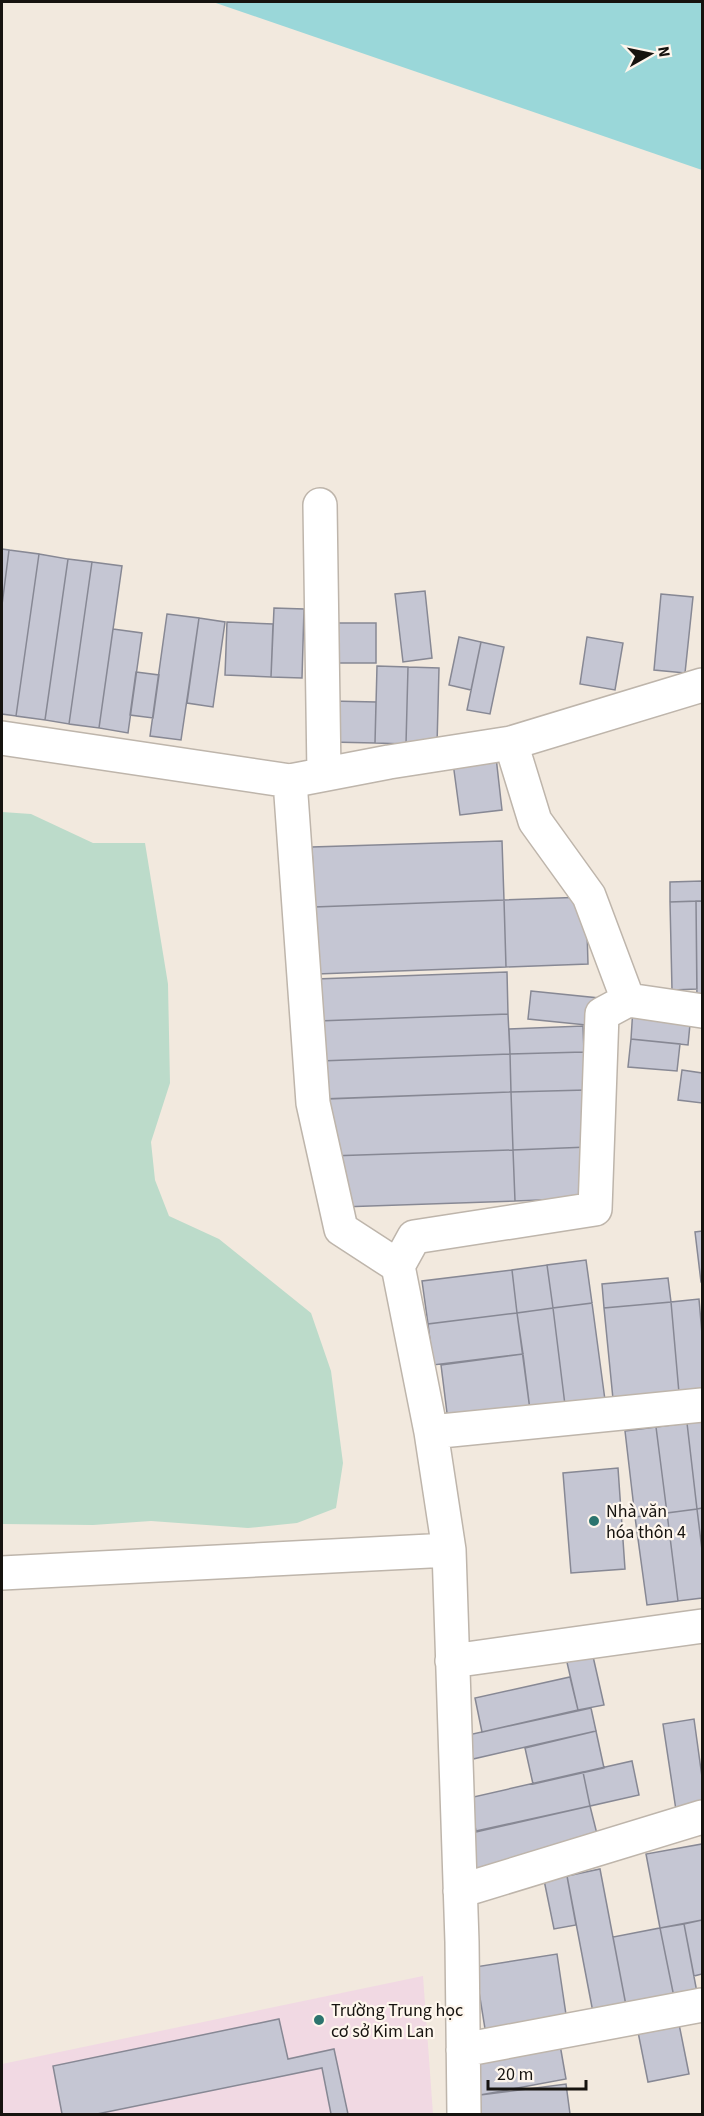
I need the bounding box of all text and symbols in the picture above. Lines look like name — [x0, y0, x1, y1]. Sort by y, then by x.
north arrow — [620, 24, 680, 84]
text: N — [652, 45, 676, 59]
place label: Nhà văn hóa thôn 4 — [606, 1499, 686, 1545]
marker: Nhà văn hóa thôn 4 — [587, 1514, 601, 1528]
place label: Trường Trung học cơ sở Kim Lan — [331, 1998, 463, 2044]
marker: Trường Trung học cơ sở Kim Lan — [312, 2013, 326, 2027]
scale bar — [488, 2053, 586, 2091]
text: 20 m — [497, 2062, 533, 2087]

